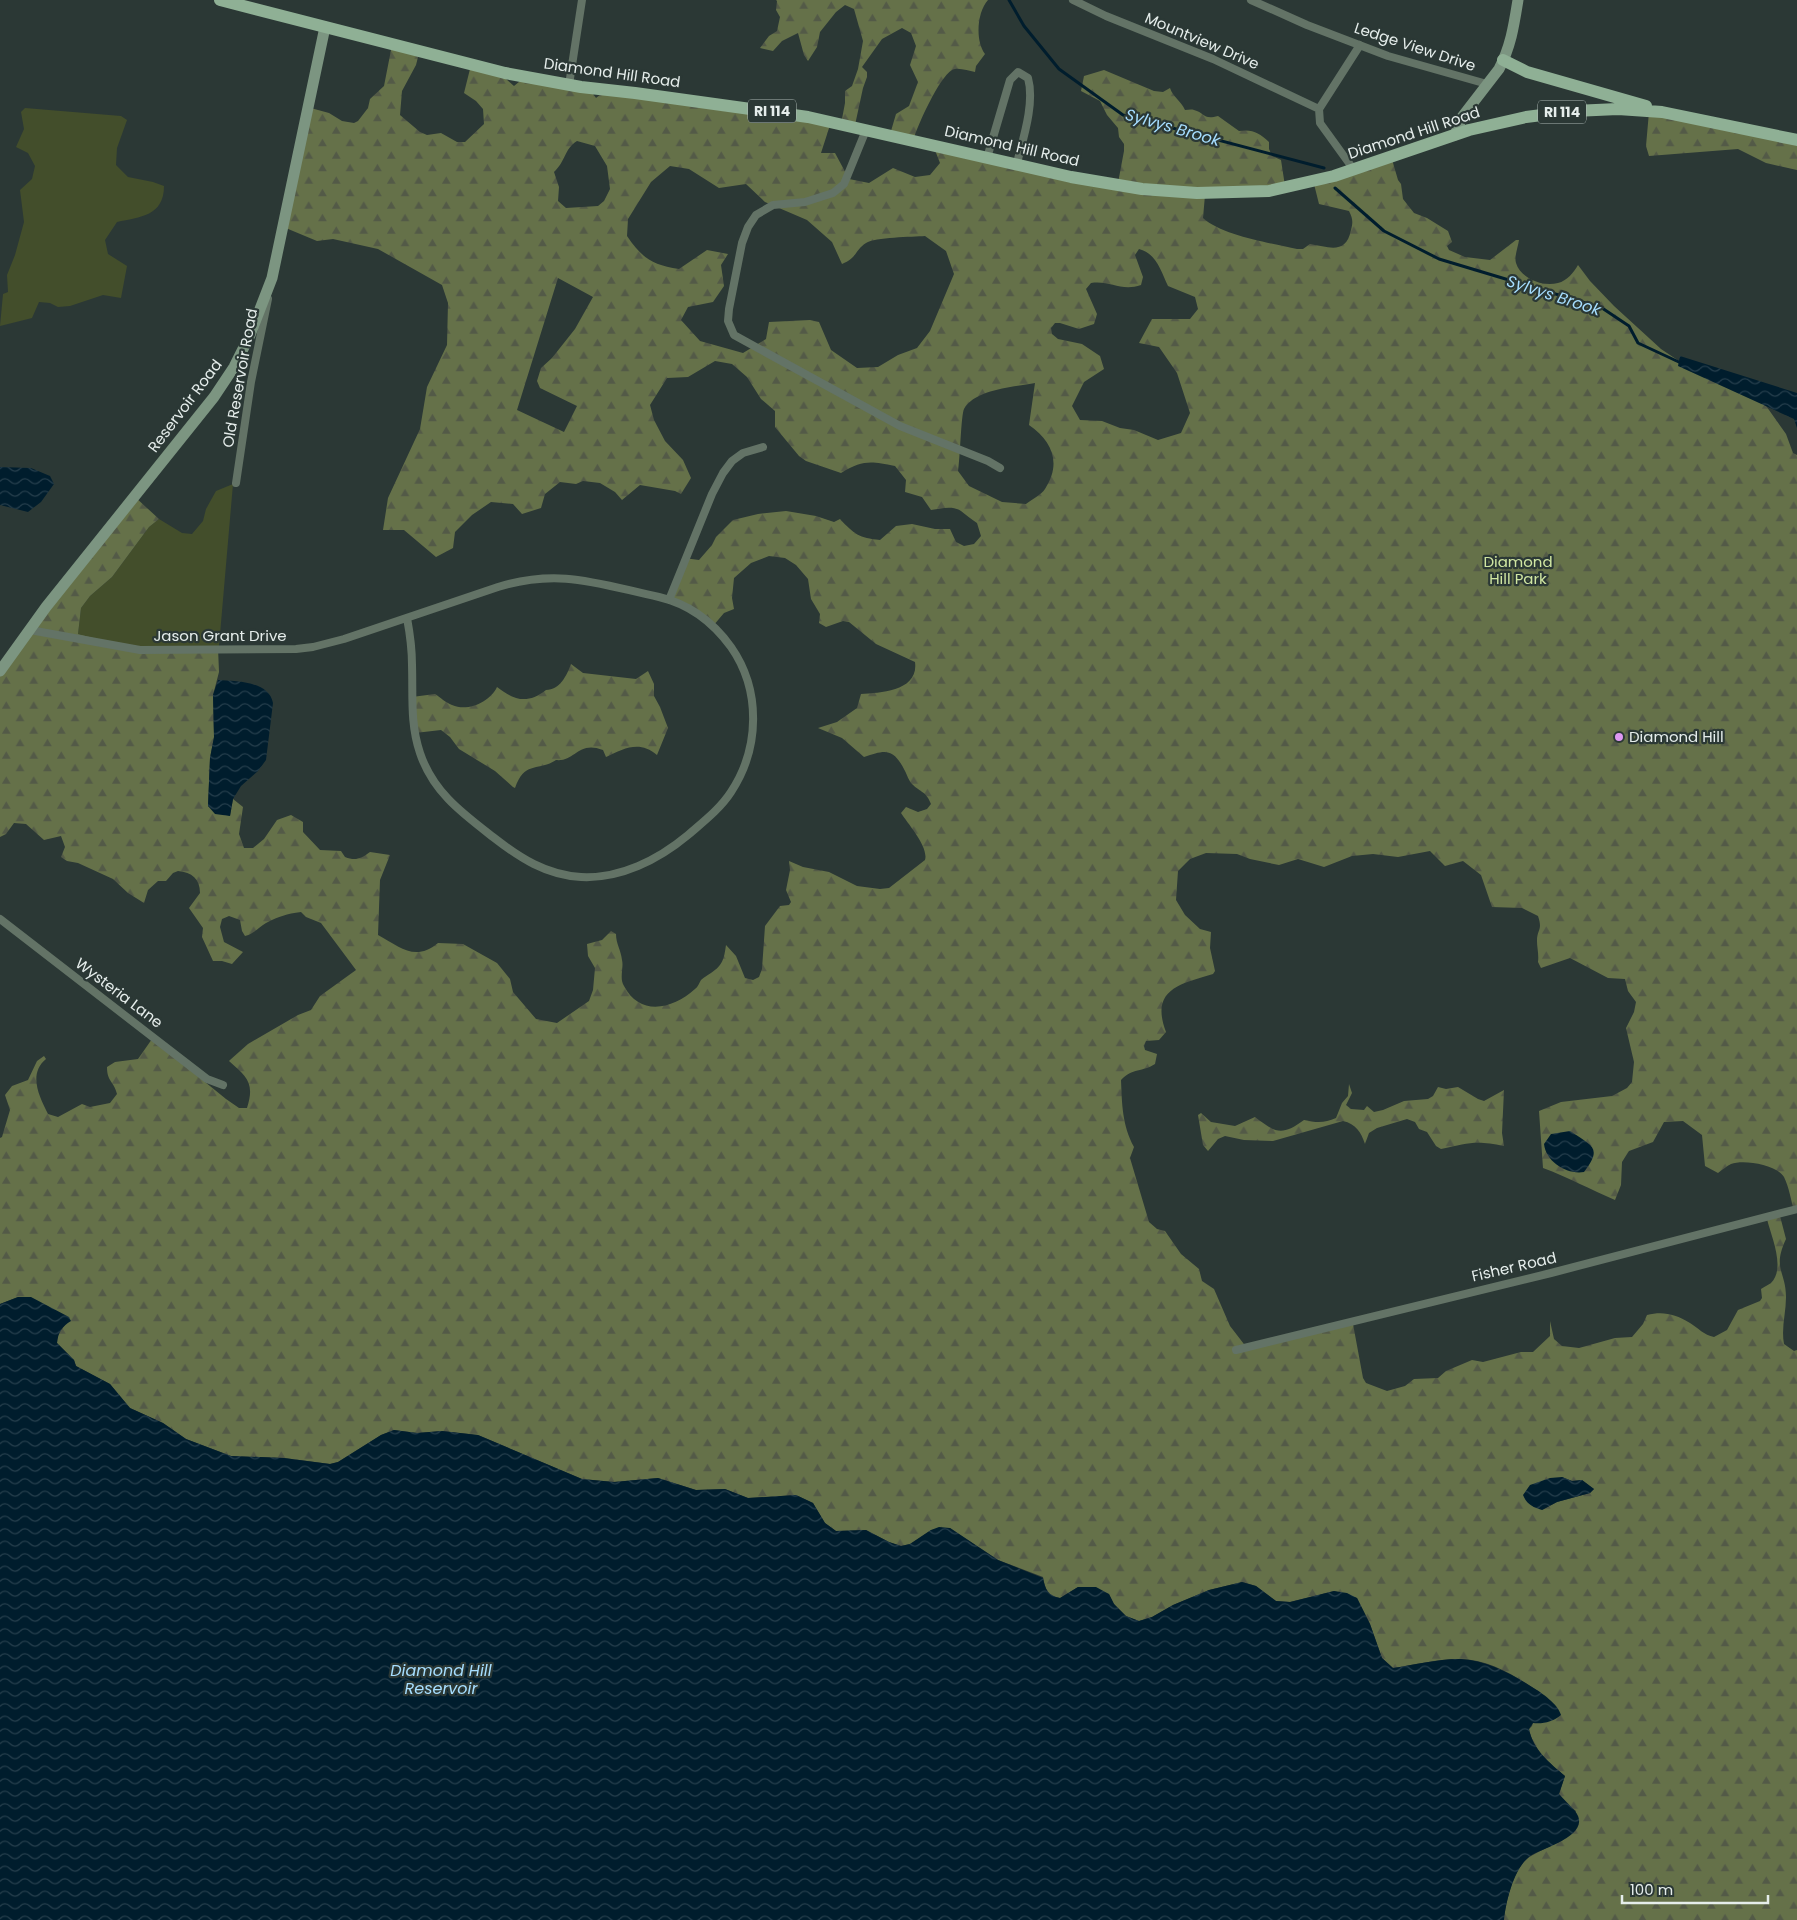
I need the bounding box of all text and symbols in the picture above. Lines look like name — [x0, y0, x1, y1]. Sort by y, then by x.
street label: Mountview Drive — [1142, 7, 1263, 74]
street label: Ledge View Drive — [1352, 17, 1479, 76]
street label: Diamond Hill Road — [542, 53, 682, 92]
road number: RI 114 — [748, 100, 796, 122]
road number: RI 114 — [1538, 100, 1586, 124]
street label: Diamond Hill Road — [1345, 101, 1483, 164]
water label: Sylvys Brook — [1123, 103, 1224, 152]
street label: Diamond Hill Road — [943, 120, 1082, 171]
water label: Sylvys Brook — [1504, 269, 1605, 322]
street label: Old Reservoir Road — [217, 307, 262, 449]
street label: Reservoir Road — [143, 355, 227, 457]
park label: Diamond Hill Park — [1483, 551, 1553, 589]
street label: Jason Grant Drive — [153, 625, 287, 646]
place label: Diamond Hill — [1629, 726, 1724, 747]
marker: Diamond Hill — [1613, 731, 1625, 743]
street label: Wysteria Lane — [71, 953, 167, 1032]
street label: Fisher Road — [1469, 1247, 1558, 1286]
water label: Diamond Hill Reservoir — [390, 1659, 492, 1700]
scale bar — [1622, 1872, 1768, 1904]
text: 100 m — [1630, 1879, 1673, 1900]

